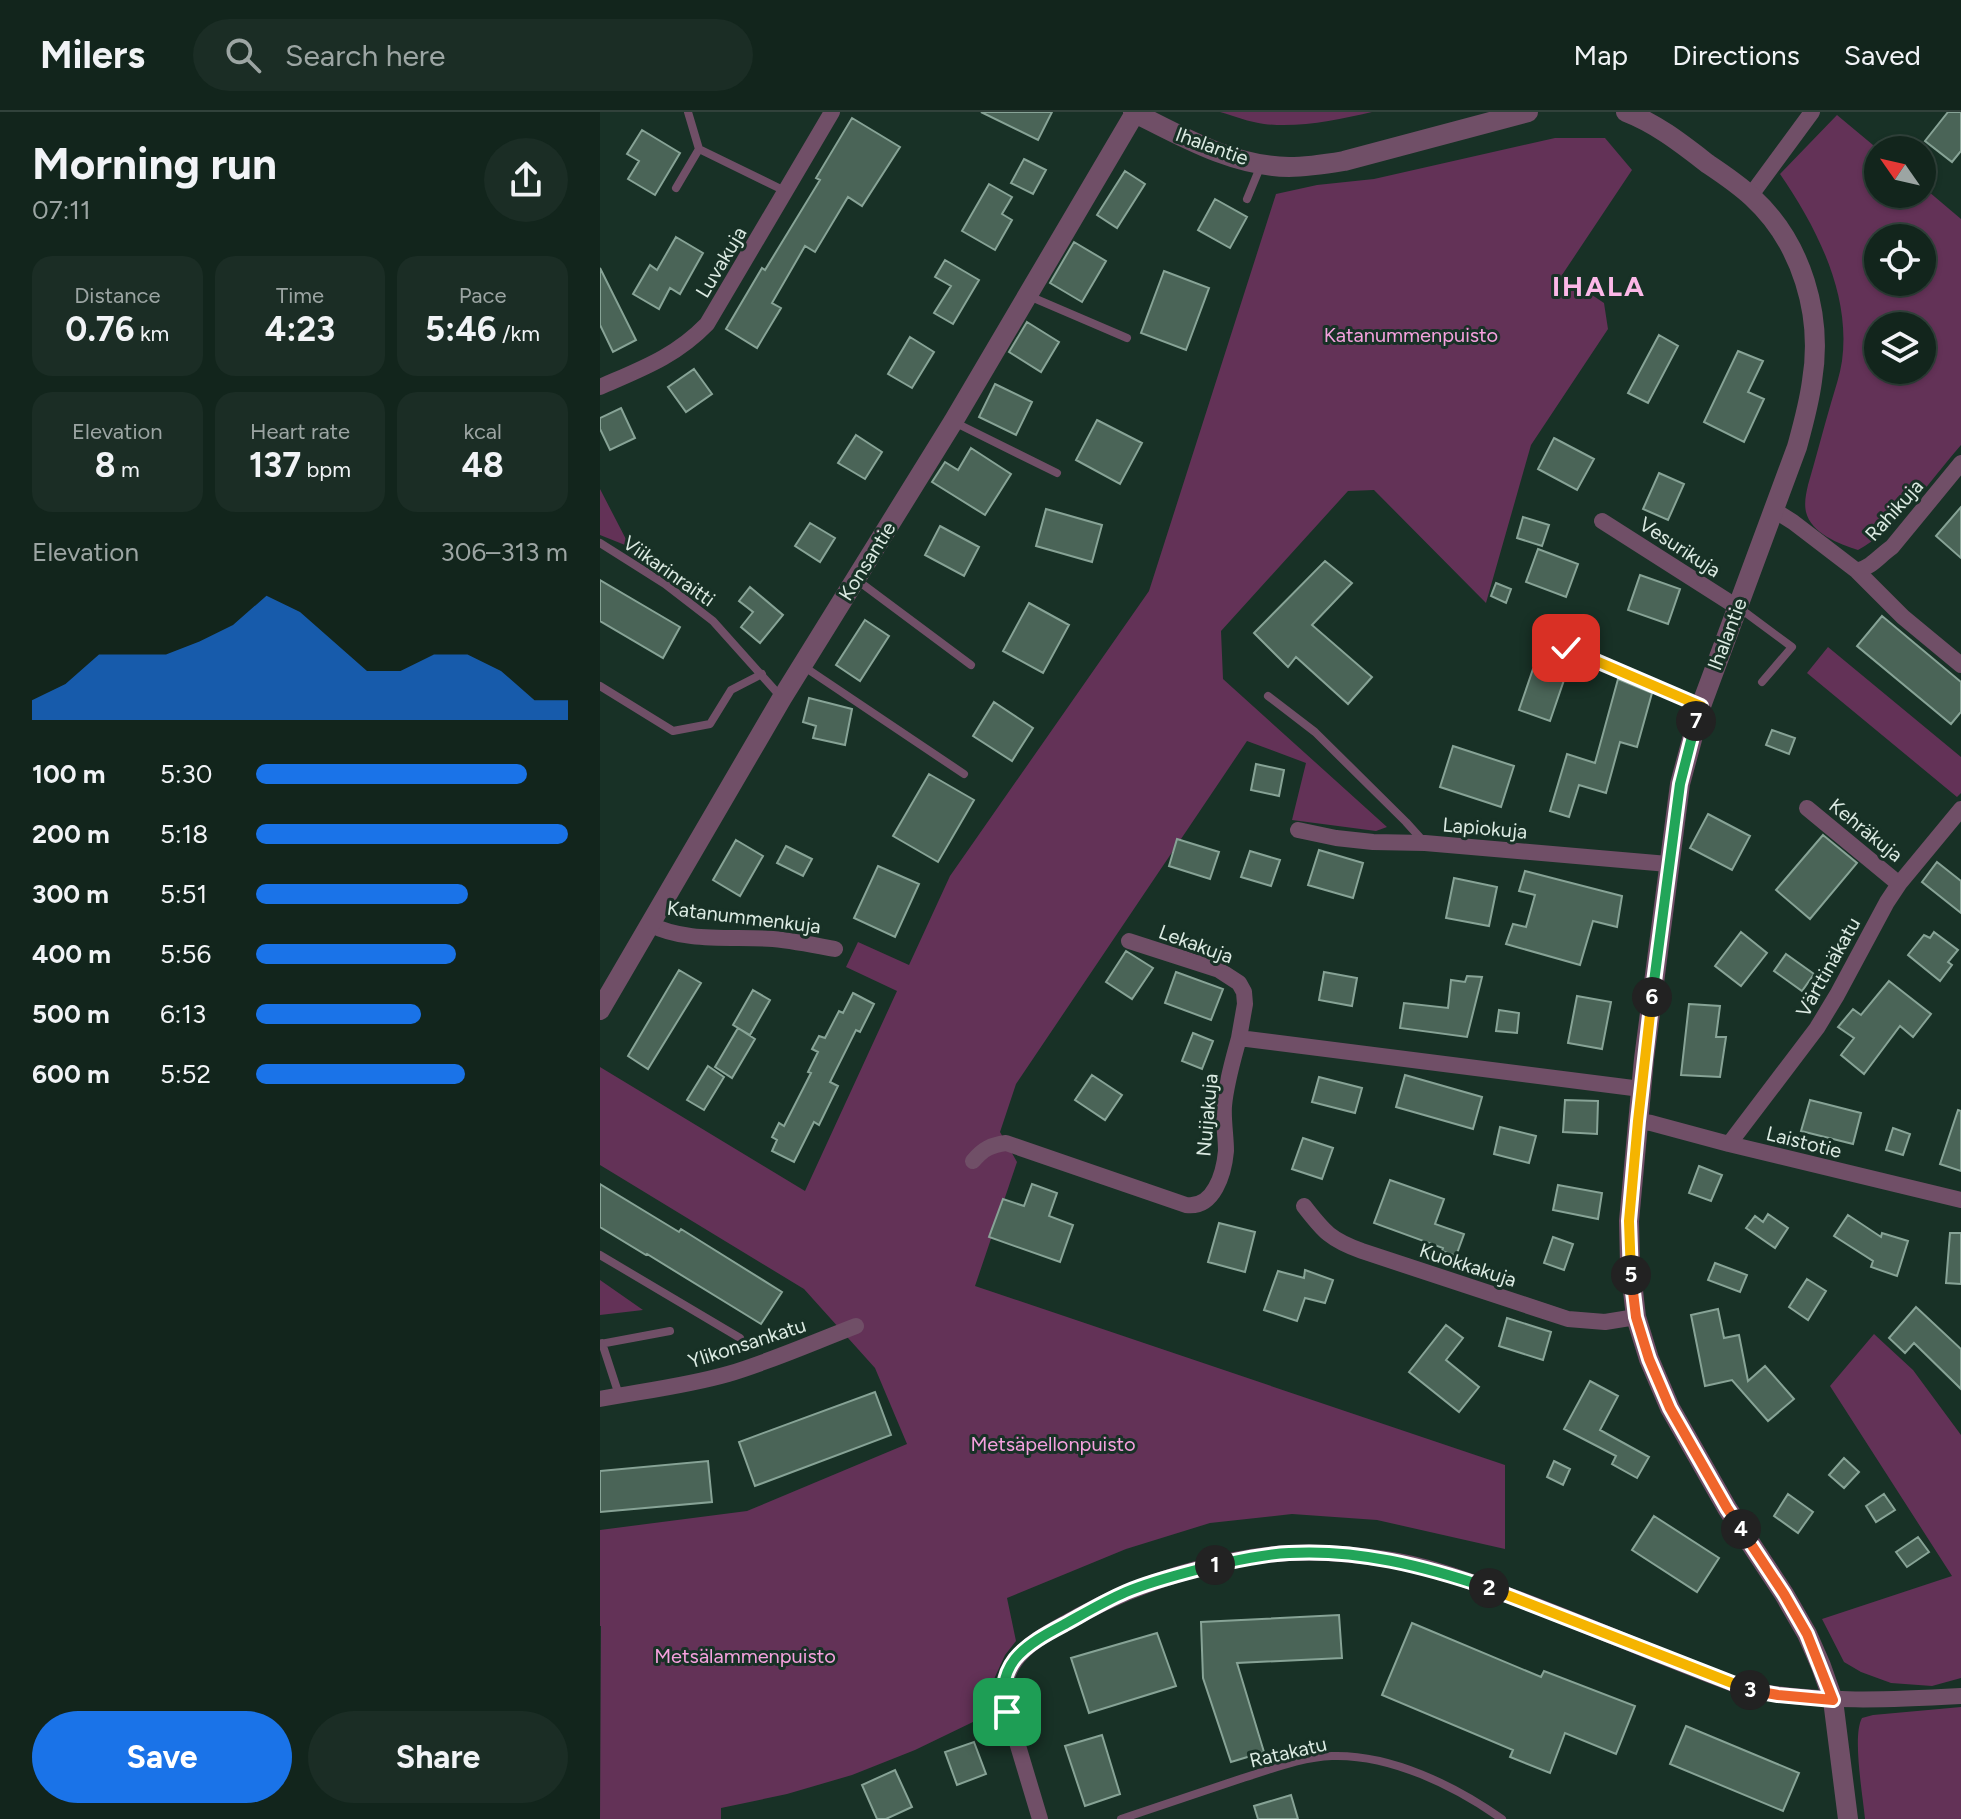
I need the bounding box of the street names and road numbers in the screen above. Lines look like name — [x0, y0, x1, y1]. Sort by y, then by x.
street label: Ihalantie — [1172, 122, 1252, 170]
street label: Luvakuja — [691, 222, 751, 302]
street label: Rahikuja — [1860, 474, 1928, 546]
street label: Vesurikuja — [1635, 512, 1725, 582]
street label: Konsantie — [833, 517, 901, 605]
street label: Viikarinraitti — [618, 531, 720, 611]
street label: Ihalantie — [1702, 594, 1752, 674]
street label: Kehräkuja — [1824, 793, 1908, 867]
street label: Lapiokuja — [1442, 812, 1528, 844]
street label: Katanummenkuja — [666, 896, 822, 938]
street label: Värttinäkatu — [1791, 913, 1865, 1021]
street label: Lekakuja — [1156, 919, 1236, 969]
street label: Nuijakuja — [1191, 1072, 1223, 1158]
street label: Laistotie — [1764, 1121, 1844, 1163]
street label: Kuokkakuja — [1416, 1238, 1520, 1292]
street label: Ylikonsankatu — [685, 1313, 809, 1373]
street label: Ratakatu — [1247, 1731, 1329, 1773]

